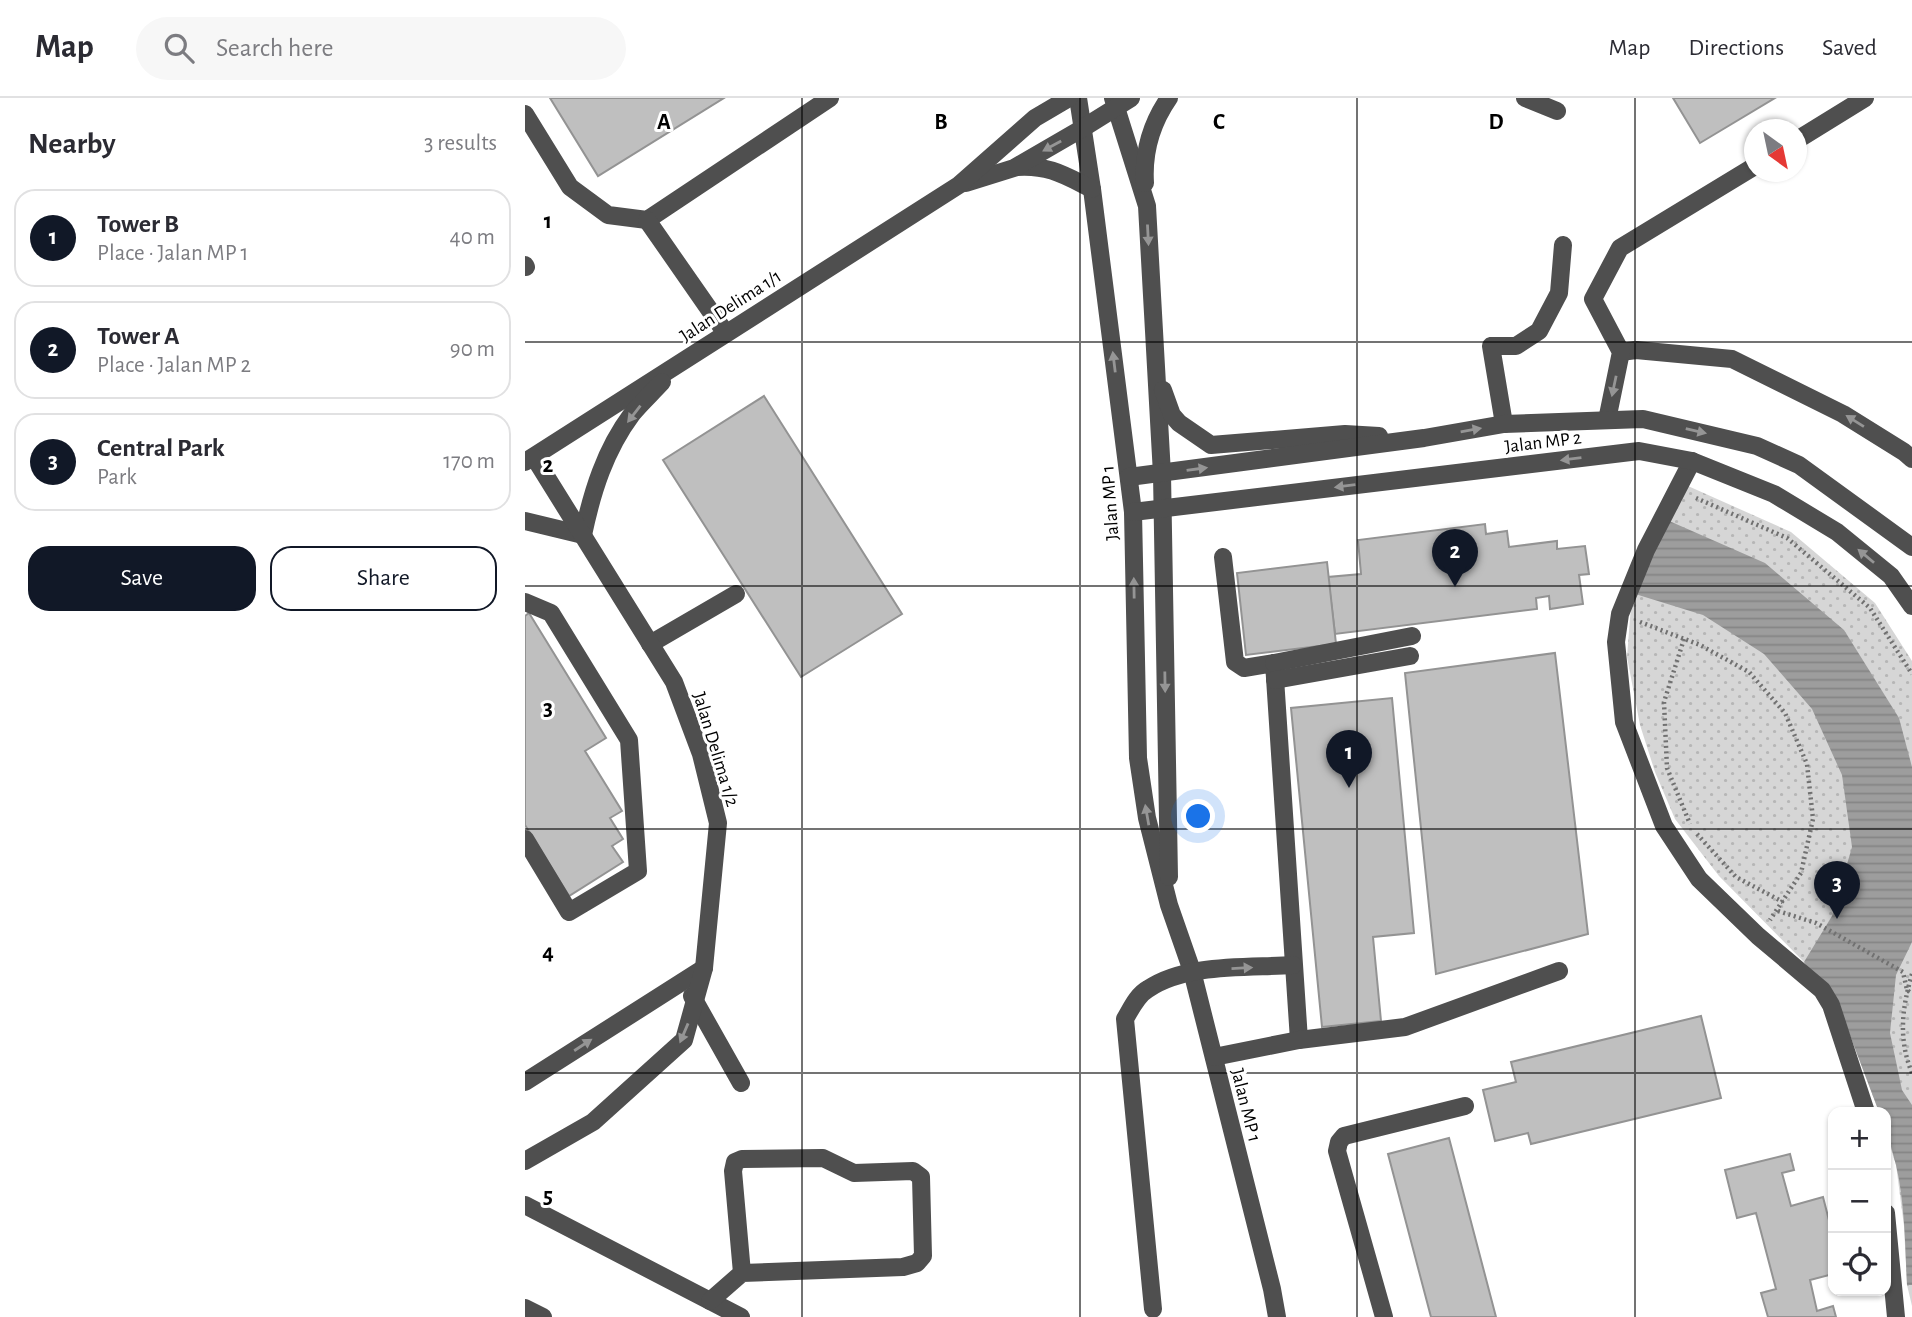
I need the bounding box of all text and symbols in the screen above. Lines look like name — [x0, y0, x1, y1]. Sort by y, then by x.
search box — [136, 17, 626, 80]
icon: search — [160, 29, 198, 67]
text: Map — [35, 31, 94, 64]
text: Search here — [216, 35, 334, 61]
text: Map — [1608, 36, 1650, 60]
text: Directions — [1688, 36, 1784, 60]
text: Saved — [1822, 36, 1877, 60]
text: A — [657, 111, 671, 134]
text: B — [934, 111, 948, 134]
text: C — [1213, 111, 1225, 134]
text: D — [1488, 111, 1504, 134]
north arrow — [1744, 119, 1807, 182]
text: Nearby — [28, 129, 116, 159]
text: 3 results — [424, 132, 497, 155]
one-way arrow — [1042, 140, 1061, 152]
text: 1 — [544, 210, 552, 233]
text: Tower B — [97, 211, 179, 237]
one-way arrow — [1143, 224, 1154, 246]
text: 1 — [49, 226, 57, 249]
text: 40 m — [450, 226, 495, 249]
text: Place · Jalan MP 1 — [97, 242, 248, 265]
street label: Jalan Delima 1/1 — [677, 267, 785, 346]
text: Tower A — [97, 323, 180, 349]
text: 2 — [48, 338, 58, 361]
text: 90 m — [450, 338, 495, 361]
one-way arrow — [1109, 351, 1120, 373]
text: Place · Jalan MP 2 — [97, 354, 251, 377]
one-way arrow — [1609, 375, 1620, 397]
one-way arrow — [626, 404, 641, 422]
one-way arrow — [1845, 415, 1865, 428]
one-way arrow — [1460, 424, 1482, 435]
one-way arrow — [1685, 426, 1707, 437]
street label: Jalan MP 2 — [1504, 428, 1583, 457]
text: Central Park — [97, 435, 225, 461]
text: 3 — [48, 450, 58, 473]
text: 170 m — [443, 450, 495, 473]
one-way arrow — [1560, 453, 1582, 464]
text: 2 — [543, 454, 554, 477]
one-way arrow — [1186, 464, 1208, 475]
street label: Jalan MP 1 — [1098, 465, 1123, 541]
text: Park — [97, 466, 137, 489]
one-way arrow — [1334, 481, 1356, 492]
pin: 2 — [1432, 529, 1478, 587]
button: Save — [28, 546, 256, 611]
button: Share — [270, 546, 497, 611]
one-way arrow — [1857, 548, 1875, 564]
one-way arrow — [1129, 577, 1140, 599]
one-way arrow — [1160, 671, 1171, 693]
street label: Jalan Delima 1/2 — [689, 690, 742, 809]
text: 3 — [543, 697, 553, 720]
pin: 1 — [1326, 730, 1372, 788]
your location — [1181, 799, 1215, 833]
one-way arrow — [1141, 804, 1152, 826]
pin: 3 — [1814, 861, 1860, 919]
text: 4 — [542, 941, 554, 964]
one-way arrow — [1231, 962, 1253, 973]
one-way arrow — [679, 1023, 690, 1044]
one-way arrow — [573, 1039, 592, 1052]
street label: Jalan MP 1 — [1227, 1067, 1264, 1144]
map controls — [1828, 1107, 1891, 1296]
button: + — [1828, 1107, 1891, 1170]
button: − — [1828, 1170, 1891, 1233]
text: 5 — [543, 1185, 553, 1208]
button: locate — [1828, 1233, 1891, 1296]

